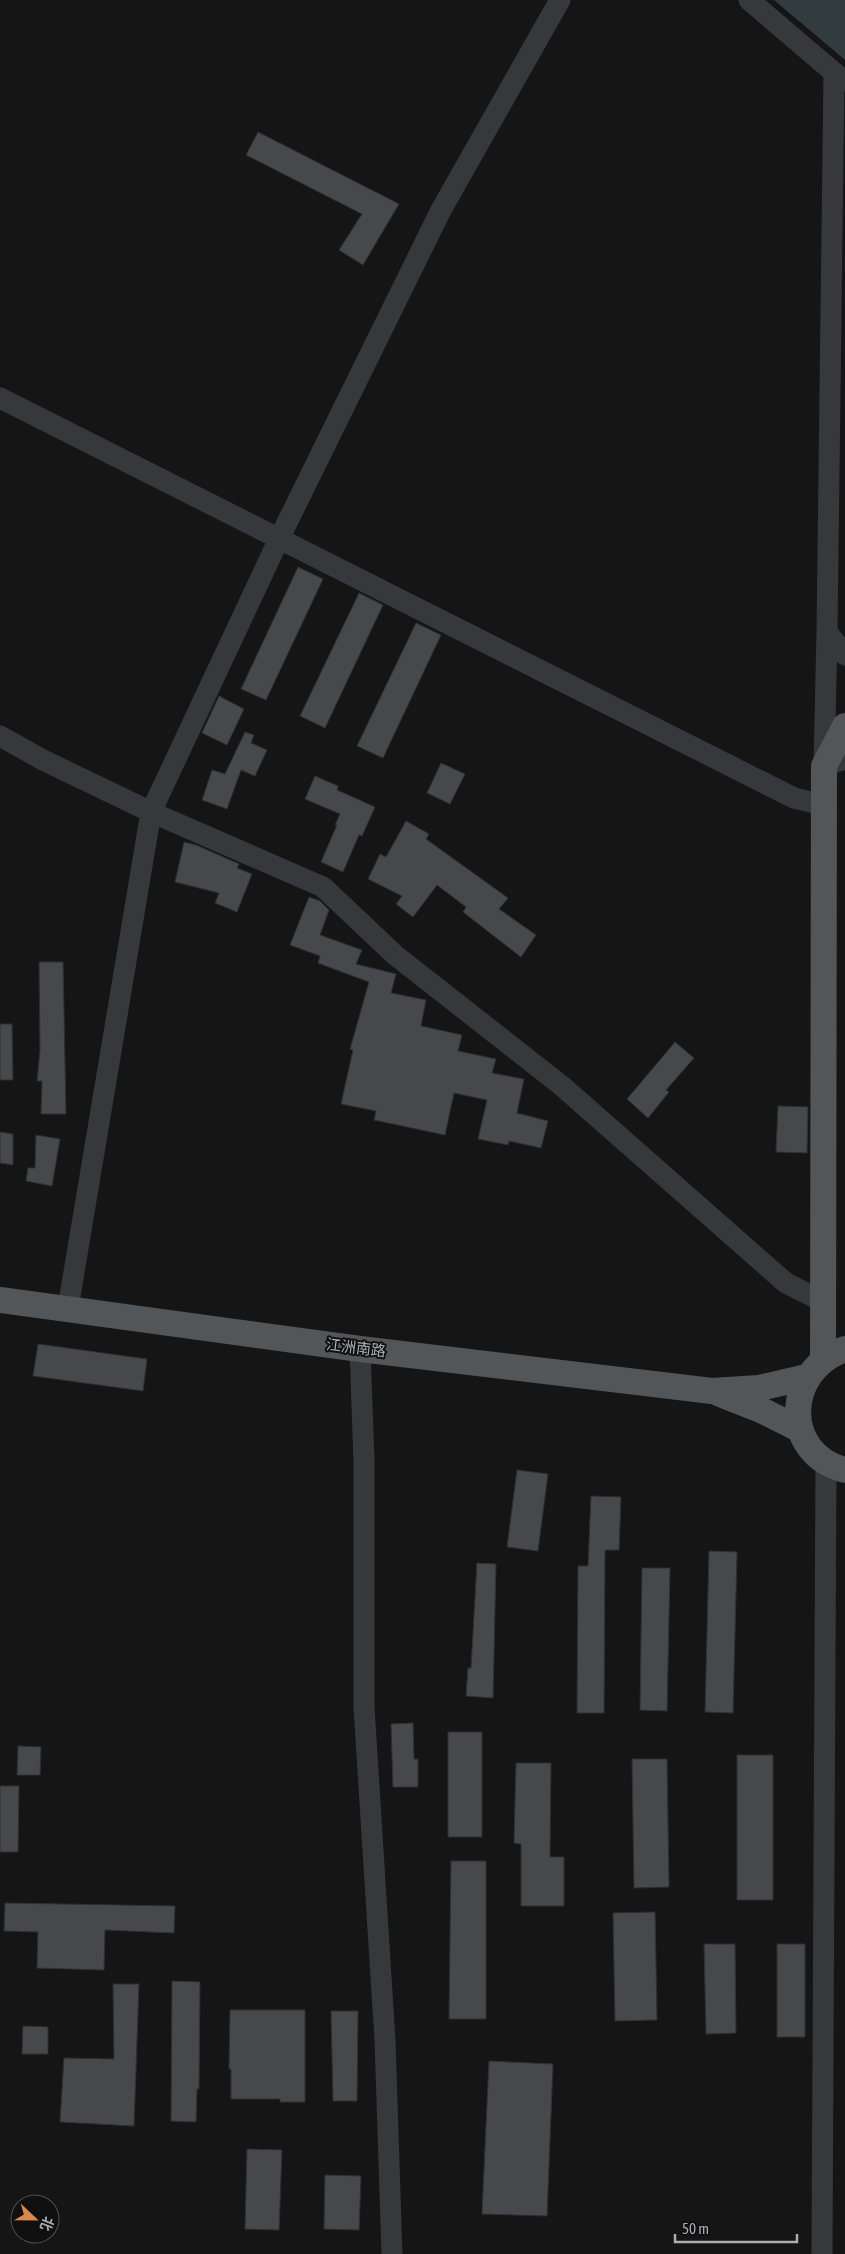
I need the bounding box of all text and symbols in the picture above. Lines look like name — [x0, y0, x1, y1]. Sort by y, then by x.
street label: 江洲南路 — [325, 1335, 387, 1360]
north arrow — [10, 2194, 60, 2244]
scale bar — [675, 2212, 798, 2244]
text: 北 — [37, 2214, 57, 2233]
text: 50 m — [682, 2220, 709, 2237]

